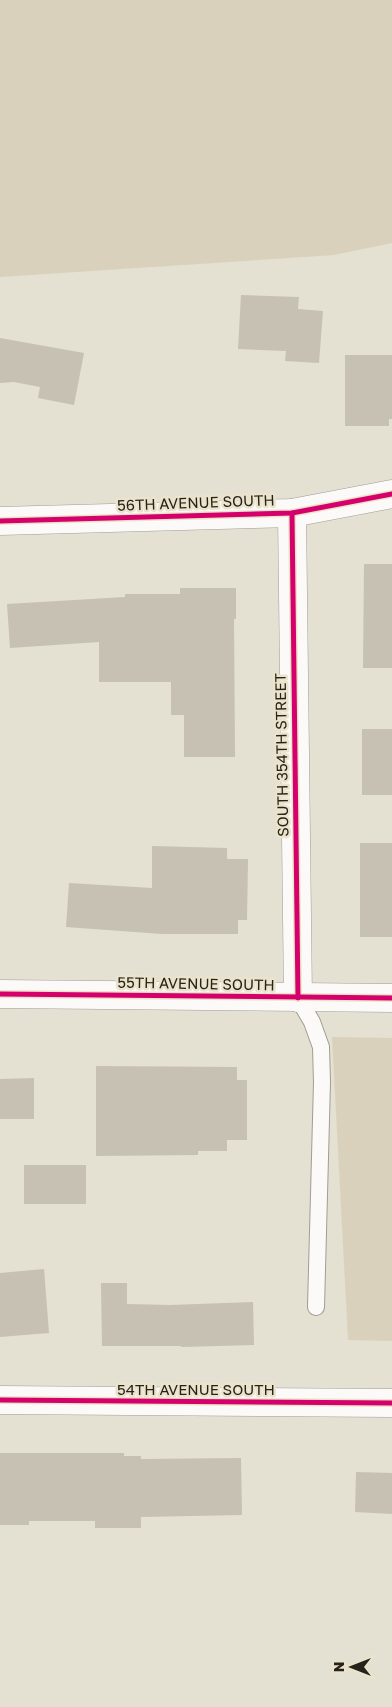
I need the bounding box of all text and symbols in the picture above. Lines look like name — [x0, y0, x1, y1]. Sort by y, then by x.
street label: 56TH AVENUE SOUTH — [117, 490, 275, 514]
street label: SOUTH 354TH STREET — [271, 673, 291, 837]
street label: 55TH AVENUE SOUTH — [117, 973, 275, 993]
street label: 54TH AVENUE SOUTH — [117, 1380, 275, 1398]
north arrow — [327, 1642, 377, 1692]
text: N — [330, 1662, 347, 1672]

